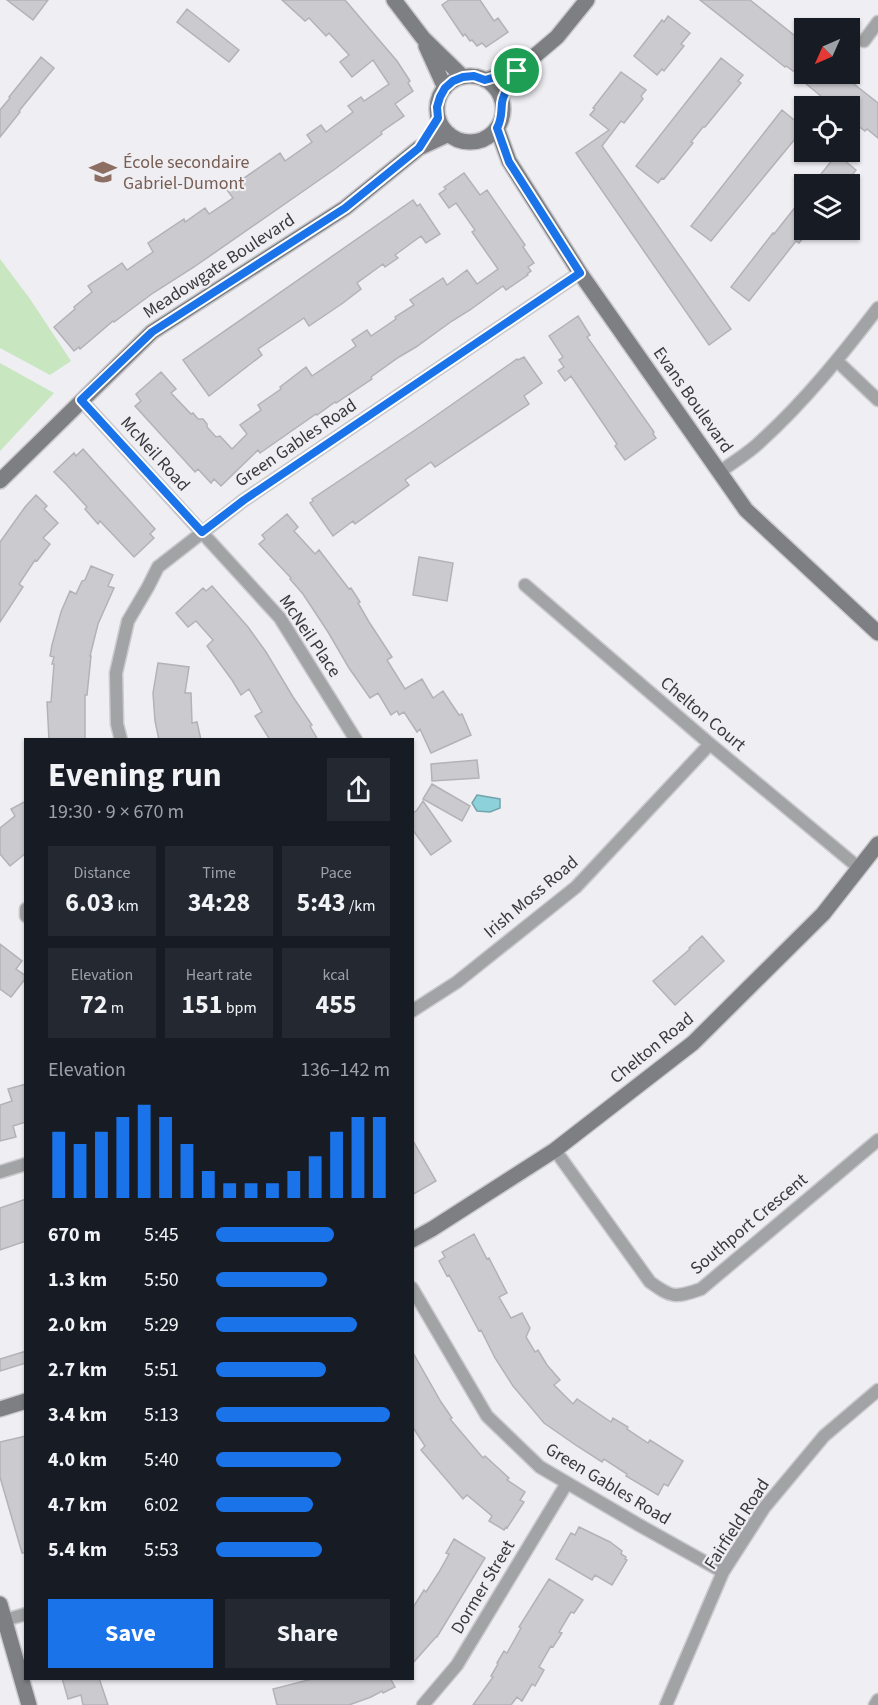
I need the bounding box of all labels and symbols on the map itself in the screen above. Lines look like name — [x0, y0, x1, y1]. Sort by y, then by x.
north arrow — [794, 18, 860, 84]
pin — [491, 45, 542, 96]
place label: École secondaire Gabriel-Dumont — [123, 150, 249, 196]
school or university icon: École secondaire Gabriel-Dumont — [88, 157, 118, 187]
street label: Meadowgate Boulevard — [138, 207, 300, 325]
street label: Evans Boulevard — [647, 342, 739, 458]
street label: Green Gables Road — [230, 393, 362, 493]
street label: McNeil Road — [115, 411, 195, 497]
street label: McNeil Place — [273, 590, 347, 682]
street label: Chelton Court — [655, 671, 751, 757]
street label: Irish Moss Road — [478, 850, 584, 944]
street label: Chelton Road — [605, 1006, 699, 1090]
street label: Southport Crescent — [685, 1167, 813, 1281]
street label: Green Gables Road — [541, 1437, 675, 1531]
street label: Fairfield Road — [698, 1474, 776, 1574]
street label: Dormer Street — [445, 1535, 521, 1639]

